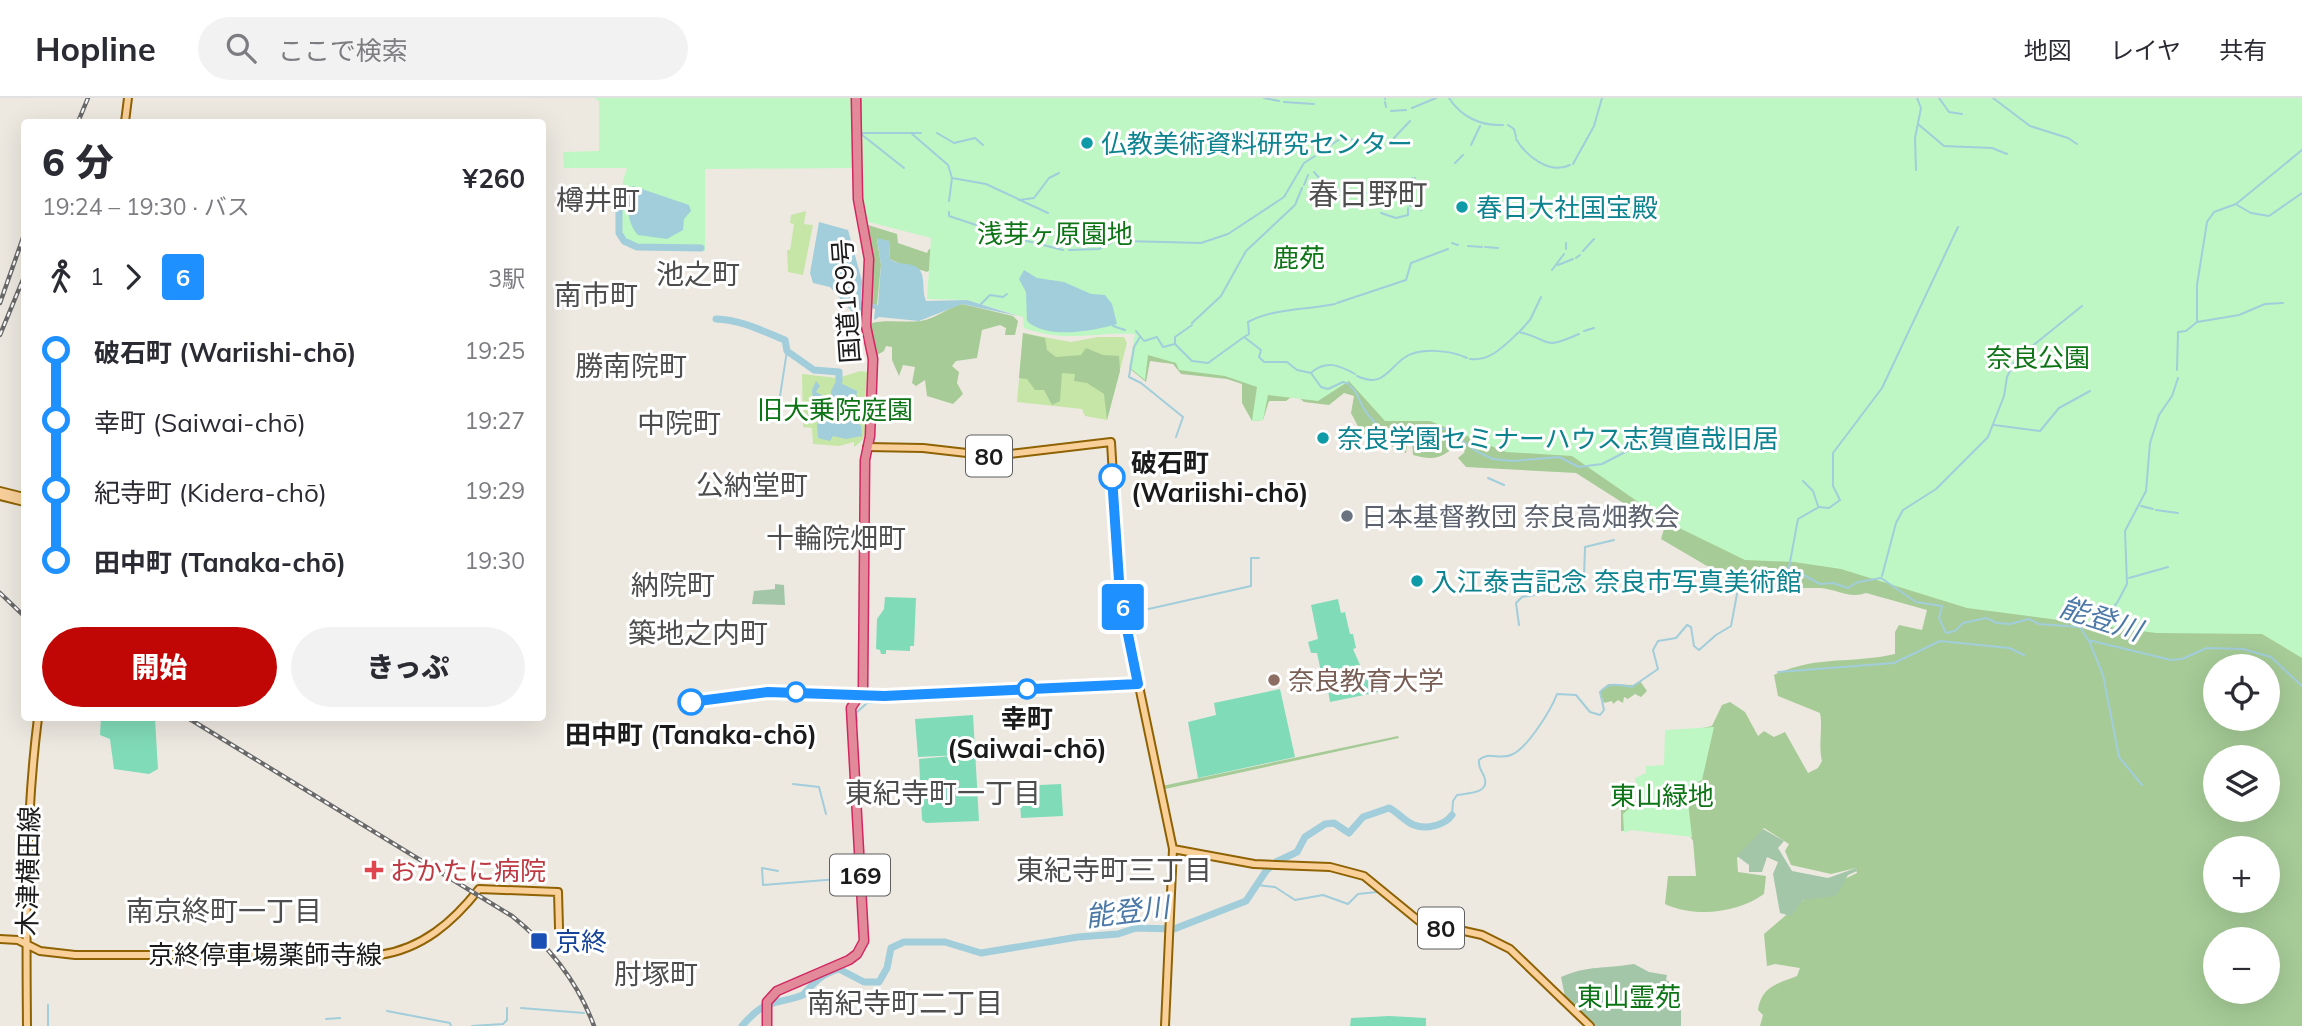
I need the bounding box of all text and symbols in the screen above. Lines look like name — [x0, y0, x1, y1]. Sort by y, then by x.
search box — [198, 17, 688, 80]
text: Hopline — [35, 28, 156, 69]
icon: search — [222, 29, 260, 67]
text: ここで検索 — [278, 34, 408, 67]
text: 地図 — [2024, 35, 2072, 65]
text: レイヤ — [2110, 35, 2181, 65]
text: 共有 — [2219, 35, 2267, 65]
place label: 仏教美術資料研究センター — [1101, 127, 1413, 160]
marker: 仏教美術資料研究センター — [1079, 135, 1095, 151]
text: 6 分 — [42, 138, 114, 186]
text: ¥260 — [463, 162, 525, 195]
district label: 春日野町 — [1308, 175, 1428, 213]
district label: 樽井町 — [556, 182, 640, 217]
place label: 春日大社国宝殿 — [1476, 191, 1658, 224]
text: 19:24 – 19:30 · バス — [42, 192, 250, 221]
marker: 春日大社国宝殿 — [1454, 199, 1470, 215]
park label: 浅芽ヶ原園地 — [977, 217, 1133, 250]
street label: 国道169号 — [825, 238, 867, 364]
park label: 鹿苑 — [1273, 241, 1325, 274]
district label: 池之町 — [656, 256, 740, 291]
icon: walk — [42, 258, 80, 296]
icon: forward — [114, 258, 152, 296]
text: 1 — [90, 262, 104, 291]
text: 6 — [176, 262, 190, 292]
text: 3駅 — [488, 264, 525, 293]
district label: 南市町 — [554, 277, 638, 312]
text: 破石町 (Wariishi-chō) — [94, 336, 357, 369]
text: 19:25 — [465, 336, 525, 365]
park label: 奈良公園 — [1986, 341, 2090, 374]
district label: 勝南院町 — [575, 348, 687, 383]
park label: 旧大乗院庭園 — [757, 393, 913, 426]
district label: 中院町 — [637, 405, 721, 440]
text: 幸町 (Saiwai-chō) — [94, 406, 306, 439]
text: 19:27 — [465, 406, 525, 435]
place label: 奈良学園セミナーハウス志賀直哉旧居 — [1337, 422, 1778, 455]
marker: 奈良学園セミナーハウス志賀直哉旧居 — [1315, 430, 1331, 446]
road number: 80 — [966, 436, 1012, 477]
place label: 破石町 (Wariishi-chō) — [1131, 446, 1308, 509]
marker: 破石町 (Wariishi-chō) — [1099, 464, 1125, 490]
district label: 公納堂町 — [696, 467, 808, 502]
text: 紀寺町 (Kidera-chō) — [94, 476, 327, 509]
text: 19:29 — [465, 476, 525, 505]
place label: 日本基督教団 奈良高畑教会 — [1361, 500, 1680, 533]
marker: 日本基督教団 奈良高畑教会 — [1339, 508, 1355, 524]
district label: 十輪院畑町 — [766, 520, 906, 555]
text: 田中町 (Tanaka-chō) — [94, 546, 346, 579]
text: 19:30 — [465, 546, 525, 575]
place label: 入江泰吉記念 奈良市写真美術館 — [1431, 565, 1802, 598]
district label: 納院町 — [631, 567, 715, 602]
marker: 入江泰吉記念 奈良市写真美術館 — [1409, 573, 1425, 589]
line badge: 6 — [1100, 584, 1146, 630]
water label: 能登川 — [2056, 588, 2149, 649]
text: 6 — [1116, 592, 1130, 622]
district label: 築地之内町 — [628, 615, 768, 650]
button: 開始 — [42, 627, 277, 707]
button: きっぷ — [291, 627, 525, 707]
map controls — [2203, 654, 2280, 1004]
button: locate — [2203, 654, 2280, 731]
place label: 奈良教育大学 — [1288, 664, 1444, 697]
marker: 奈良教育大学 — [1266, 672, 1282, 688]
marker: 幸町 (Saiwai-chō) — [1017, 679, 1037, 699]
unlabelled marker — [786, 682, 806, 702]
marker: 田中町 (Tanaka-chō) — [678, 689, 704, 715]
place label: 幸町 (Saiwai-chō) — [947, 702, 1107, 765]
place label: 田中町 (Tanaka-chō) — [565, 718, 817, 751]
button: layers — [2203, 745, 2280, 822]
district label: 東紀寺町一丁目 — [845, 775, 1041, 810]
park label: 東山緑地 — [1610, 779, 1714, 812]
street label: 木津横田線 — [10, 806, 46, 936]
button: + — [2203, 836, 2280, 913]
district label: 東紀寺町三丁目 — [1016, 852, 1212, 887]
place label: おかたに病院 — [390, 854, 546, 887]
road number: 169 — [830, 854, 890, 896]
marker: おかたに病院 — [364, 860, 384, 880]
water label: 能登川 — [1083, 888, 1174, 933]
district label: 南京終町一丁目 — [126, 893, 322, 928]
road number: 80 — [1418, 908, 1464, 948]
place label: 京終 — [555, 925, 607, 958]
button: − — [2203, 927, 2280, 1004]
marker: 京終 — [529, 931, 549, 951]
street label: 京終停車場薬師寺線 — [148, 938, 382, 971]
district label: 肘塚町 — [614, 956, 698, 991]
park label: 東山霊苑 — [1577, 980, 1681, 1013]
district label: 南紀寺町二丁目 — [807, 985, 1003, 1020]

